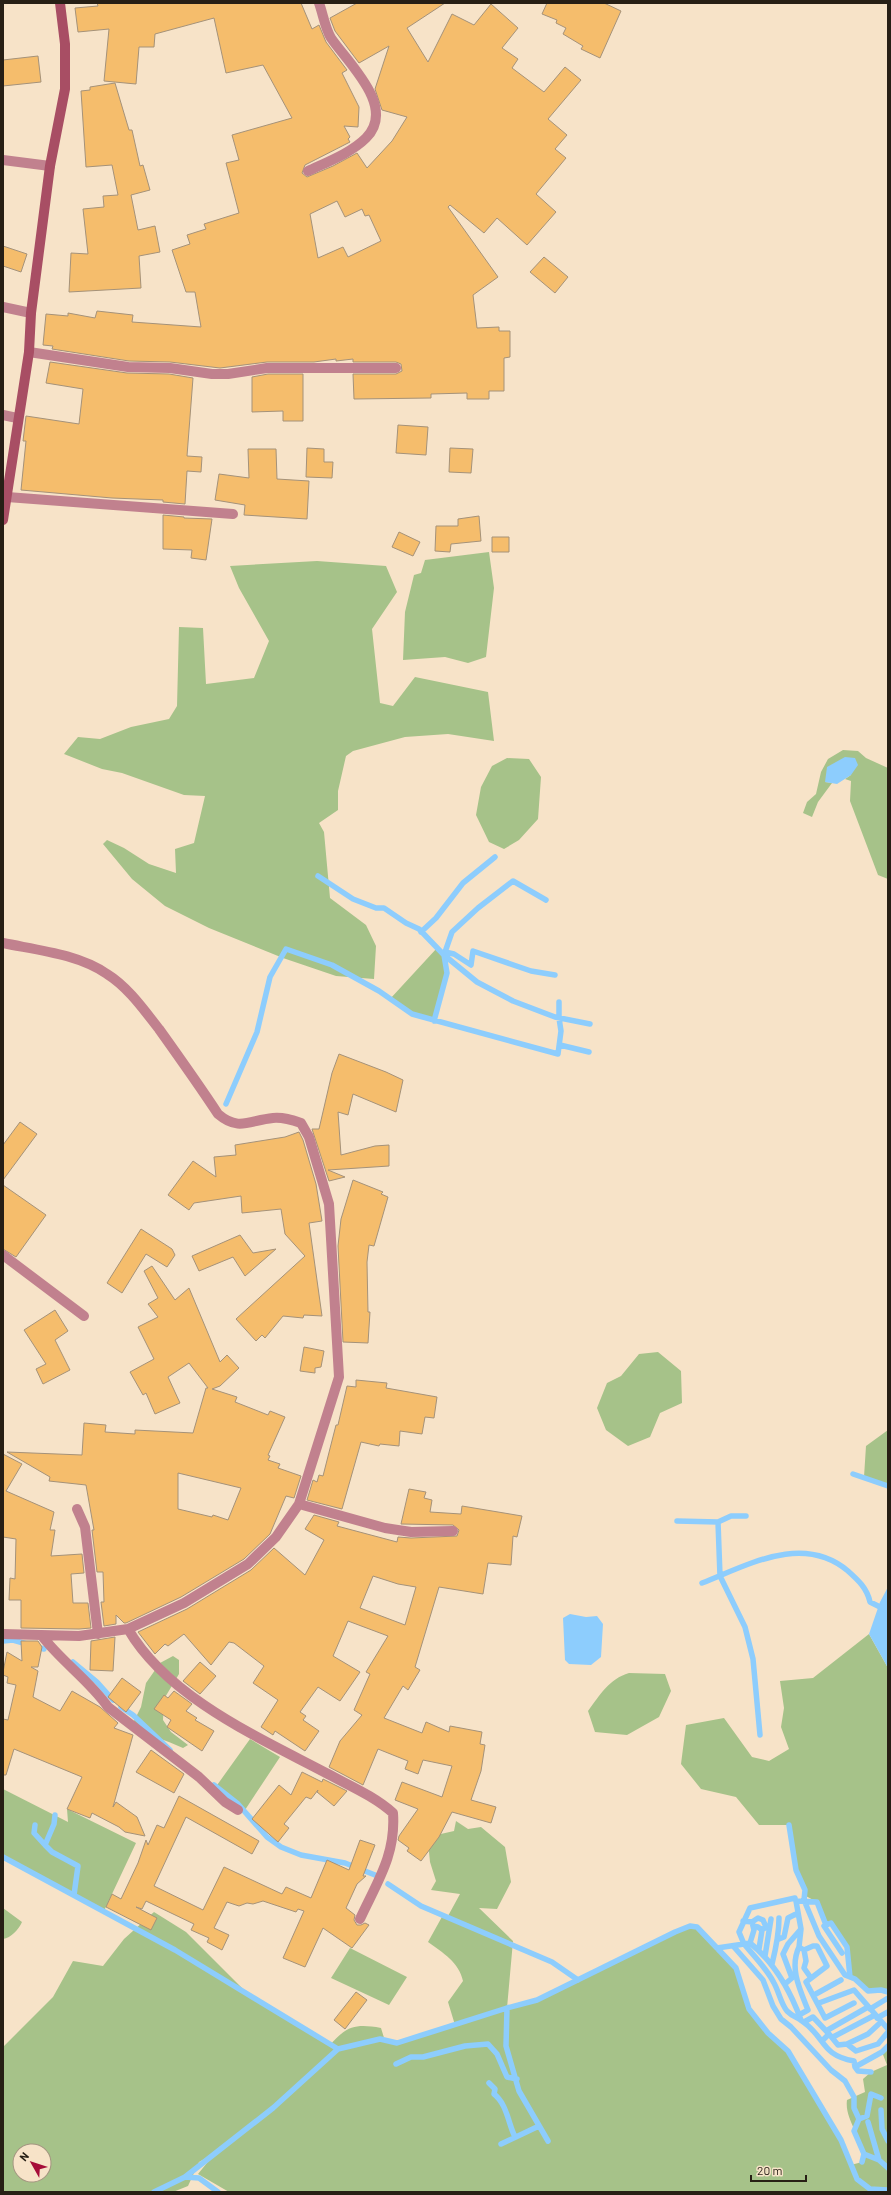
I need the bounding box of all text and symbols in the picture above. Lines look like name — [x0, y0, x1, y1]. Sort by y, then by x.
north arrow — [12, 2143, 52, 2183]
text: N — [16, 2149, 31, 2163]
scale bar — [751, 2157, 806, 2183]
text: 20 m — [757, 2163, 783, 2177]

